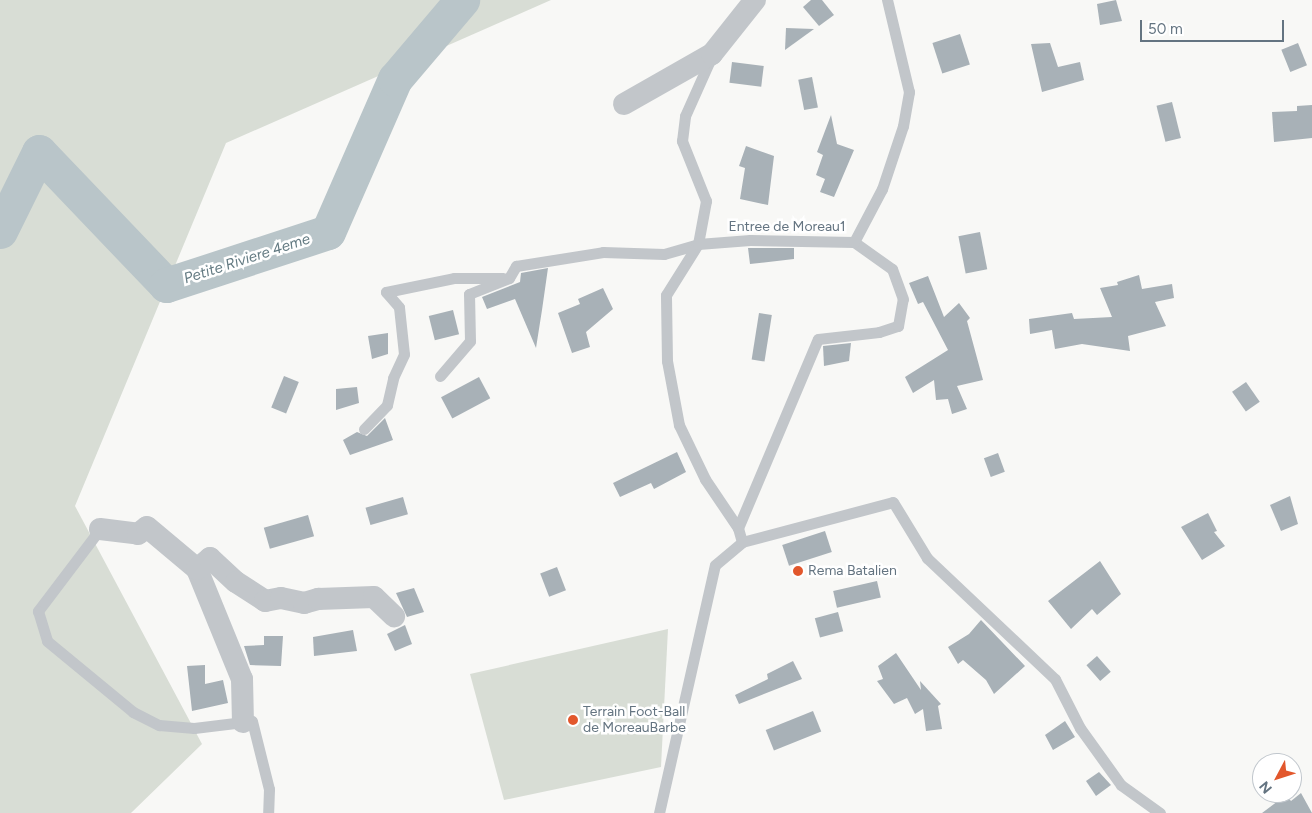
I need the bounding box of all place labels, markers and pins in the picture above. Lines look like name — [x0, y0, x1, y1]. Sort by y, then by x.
place label: Rema Batalien — [808, 563, 897, 579]
marker: Rema Batalien — [792, 565, 804, 577]
place label: Terrain Foot-Ball de MoreauBarbe — [583, 704, 686, 736]
marker: Terrain Foot-Ball de MoreauBarbe — [567, 714, 579, 726]

